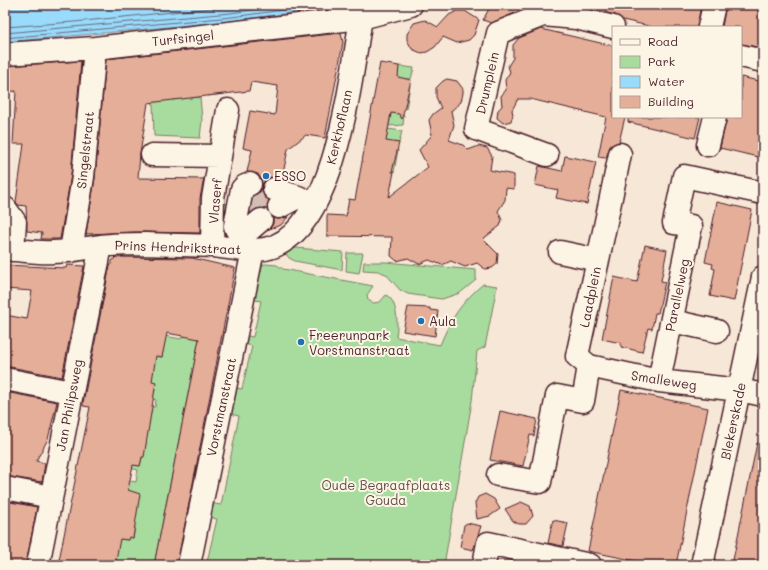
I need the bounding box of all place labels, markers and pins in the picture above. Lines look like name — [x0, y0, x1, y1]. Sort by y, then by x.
place label: ESSO — [274, 167, 306, 184]
marker: ESSO — [261, 171, 271, 181]
place label: Aula — [429, 312, 456, 329]
marker: Aula — [416, 316, 426, 326]
place label: Freerunpark Vorstmanstraat — [309, 326, 410, 358]
marker: Freerunpark Vorstmanstraat — [296, 337, 306, 347]

